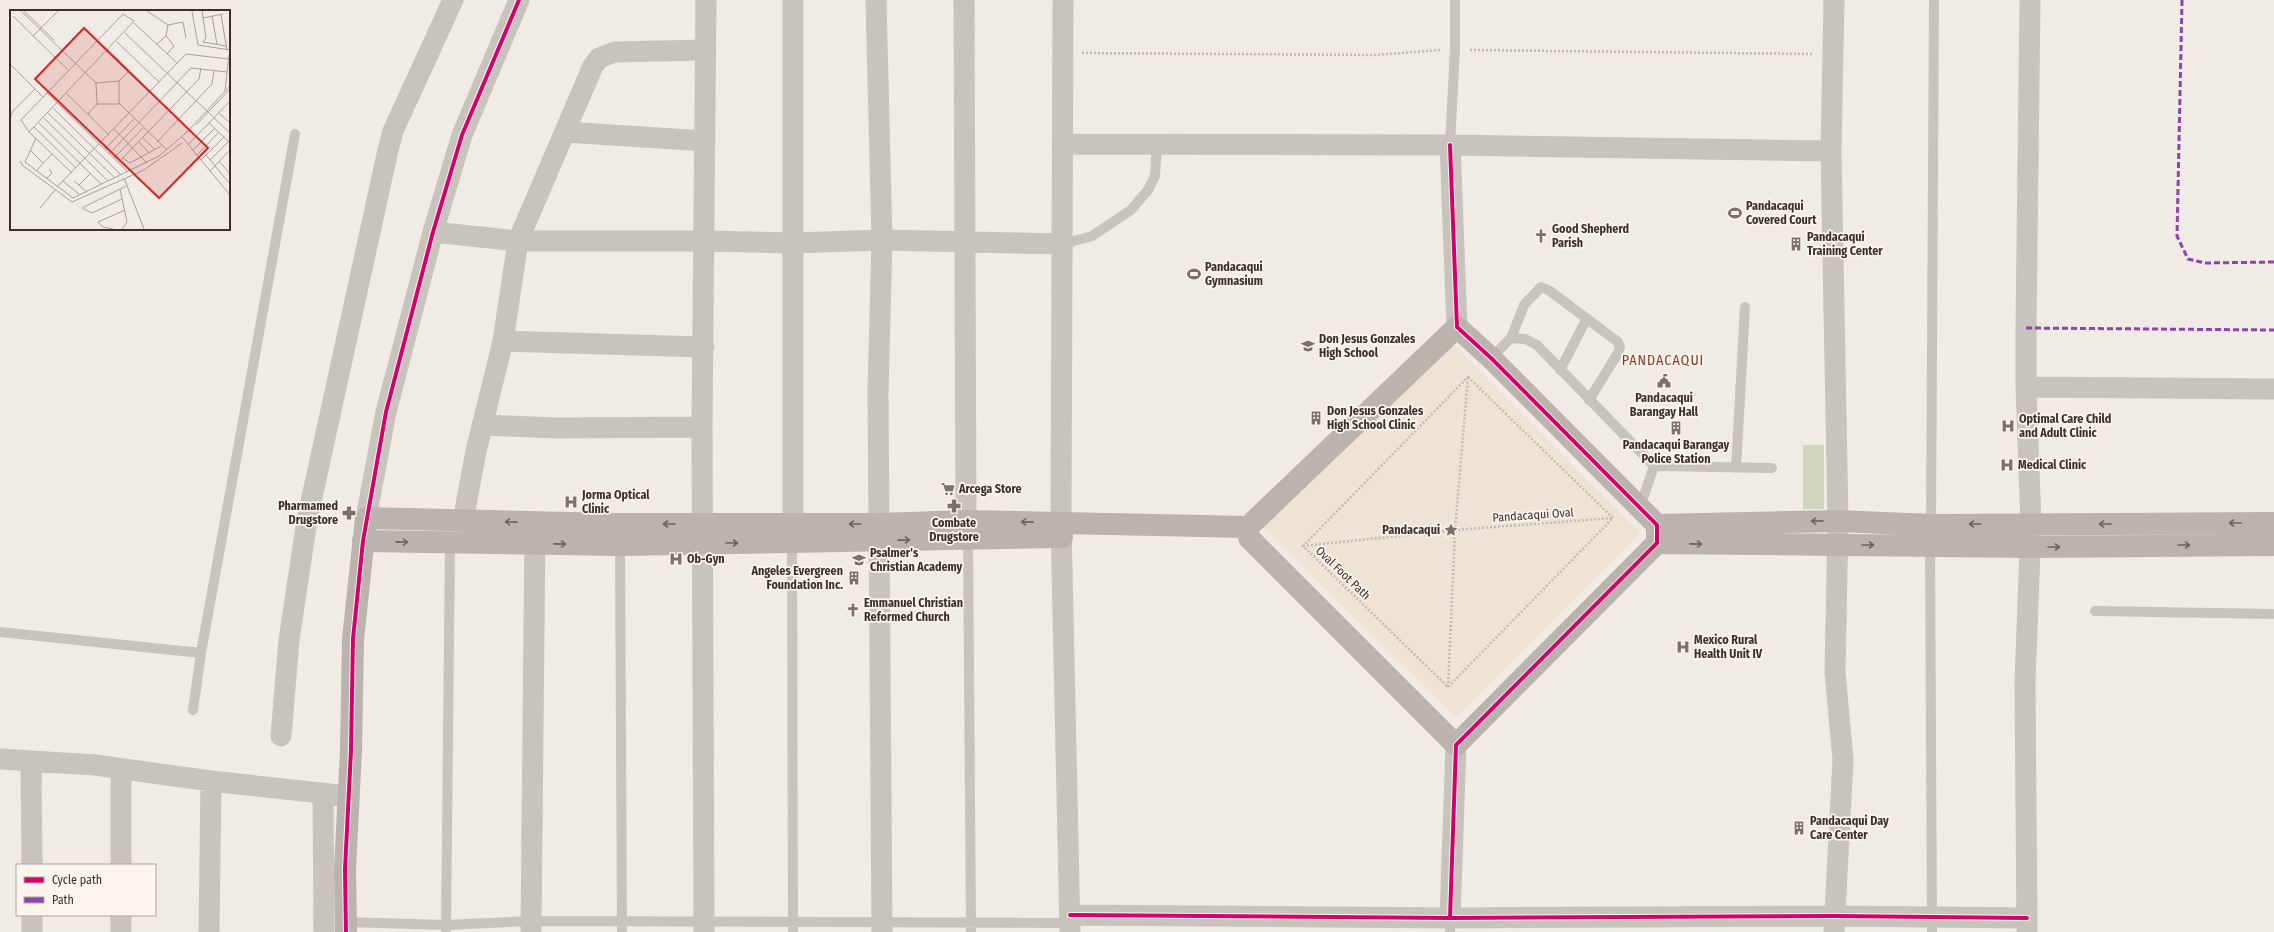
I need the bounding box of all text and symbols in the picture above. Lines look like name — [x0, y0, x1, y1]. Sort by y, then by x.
inset map — [10, 10, 230, 230]
place label: Pandacaqui Covered Court — [1746, 199, 1817, 227]
sports icon: Pandacaqui Covered Court — [1727, 205, 1743, 221]
place label: Good Shepherd Parish — [1552, 222, 1629, 250]
church icon: Good Shepherd Parish — [1533, 228, 1549, 244]
place label: Pandacaqui Training Center — [1807, 230, 1883, 258]
building icon: Pandacaqui Training Center — [1788, 236, 1804, 252]
place label: Pandacaqui Gymnasium — [1205, 260, 1263, 288]
sports icon: Pandacaqui Gymnasium — [1186, 266, 1202, 282]
place label: Don Jesus Gonzales High School — [1319, 332, 1416, 360]
school or university icon: Don Jesus Gonzales High School — [1300, 338, 1316, 354]
district label: PANDACAQUI — [1622, 352, 1704, 369]
public building icon: Pandacaqui Barangay Hall — [1656, 373, 1672, 389]
place label: Pandacaqui Barangay Hall — [1630, 391, 1699, 419]
place label: Don Jesus Gonzales High School Clinic — [1327, 404, 1424, 432]
building icon: Don Jesus Gonzales High School Clinic — [1308, 410, 1324, 426]
place label: Optimal Care Child and Adult Clinic — [2019, 412, 2111, 440]
hospital icon: Optimal Care Child and Adult Clinic — [2000, 418, 2016, 434]
building icon: Pandacaqui Barangay Police Station — [1668, 420, 1684, 436]
place label: Pandacaqui Barangay Police Station — [1623, 438, 1729, 466]
hospital icon: Medical Clinic — [1999, 457, 2015, 473]
place label: Medical Clinic — [2018, 458, 2087, 472]
supermarket icon: Arcega Store — [940, 481, 956, 497]
place label: Arcega Store — [958, 482, 1022, 496]
place label: Jorma Optical Clinic — [581, 488, 650, 516]
hospital icon: Jorma Optical Clinic — [563, 494, 579, 510]
pharmacy icon: Combate Drugstore — [946, 498, 962, 514]
place label: Pharmamed Drugstore — [278, 499, 338, 527]
pharmacy icon: Pharmamed Drugstore — [341, 505, 357, 521]
street label: Pandacaqui Oval — [1492, 505, 1574, 525]
place label: Combate Drugstore — [929, 516, 979, 544]
one-way arrow — [505, 518, 518, 526]
one-way arrow — [1021, 518, 1034, 526]
one-way arrow — [1811, 518, 1824, 525]
one-way arrow — [2229, 519, 2242, 527]
one-way arrow — [663, 520, 676, 528]
one-way arrow — [849, 520, 862, 528]
one-way arrow — [1969, 520, 1982, 528]
one-way arrow — [2099, 520, 2112, 528]
place icon: Pandacaqui — [1443, 522, 1459, 538]
place label: Pandacaqui — [1382, 523, 1440, 537]
one-way arrow — [897, 536, 910, 544]
one-way arrow — [395, 538, 408, 546]
one-way arrow — [725, 539, 738, 547]
one-way arrow — [553, 540, 566, 548]
one-way arrow — [1689, 540, 1702, 548]
one-way arrow — [1861, 541, 1874, 549]
one-way arrow — [2177, 541, 2190, 549]
street label: Oval Foot Path — [1313, 543, 1373, 603]
one-way arrow — [2047, 543, 2060, 550]
place label: Psalmer's Christian Academy — [870, 546, 963, 574]
hospital icon: Ob-Gyn — [668, 551, 684, 567]
place label: Ob-Gyn — [687, 552, 725, 566]
school or university icon: Psalmer's Christian Academy — [851, 552, 867, 568]
place label: Angeles Evergreen Foundation Inc. — [751, 564, 843, 592]
building icon: Angeles Evergreen Foundation Inc. — [846, 570, 862, 586]
place label: Emmanuel Christian Reformed Church — [864, 596, 963, 624]
church icon: Emmanuel Christian Reformed Church — [845, 602, 861, 618]
place label: Mexico Rural Health Unit IV — [1694, 633, 1763, 661]
hospital icon: Mexico Rural Health Unit IV — [1675, 639, 1691, 655]
place label: Pandacaqui Day Care Center — [1810, 814, 1889, 842]
building icon: Pandacaqui Day Care Center — [1791, 820, 1807, 836]
legend — [16, 864, 156, 916]
text: Cycle path — [52, 873, 102, 887]
text: Path — [52, 893, 74, 907]

